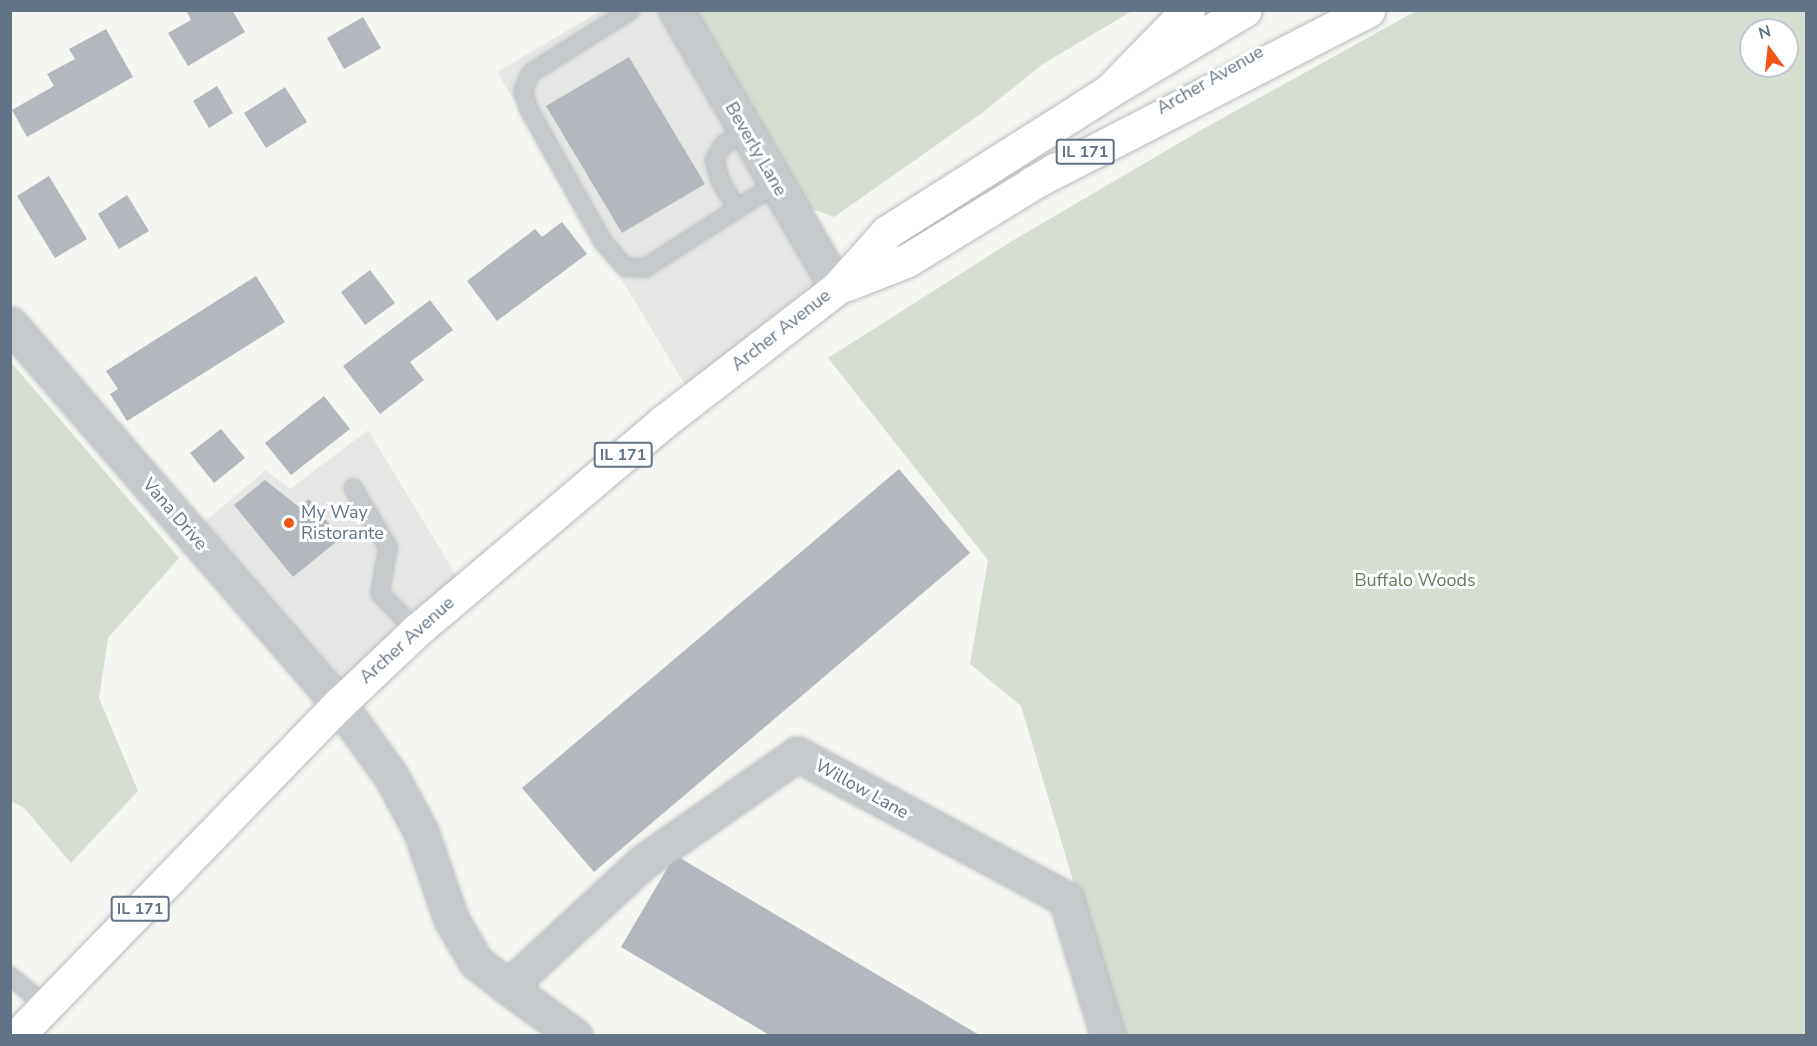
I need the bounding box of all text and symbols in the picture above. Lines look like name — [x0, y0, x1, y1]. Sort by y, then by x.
north arrow — [1739, 18, 1799, 78]
text: N — [1756, 20, 1773, 45]
street label: Archer Avenue — [1153, 41, 1267, 119]
street label: Beverly Lane — [720, 98, 792, 200]
road number: IL 171 — [1055, 139, 1115, 165]
street label: Archer Avenue — [727, 285, 835, 375]
road number: IL 171 — [593, 442, 653, 468]
street label: Vana Drive — [138, 474, 212, 554]
place label: My Way Ristorante — [301, 502, 384, 544]
marker: My Way Ristorante — [282, 516, 296, 530]
park label: Buffalo Woods — [1354, 569, 1476, 591]
street label: Archer Avenue — [355, 592, 459, 688]
street label: Willow Lane — [812, 755, 912, 823]
road number: IL 171 — [110, 896, 170, 922]

